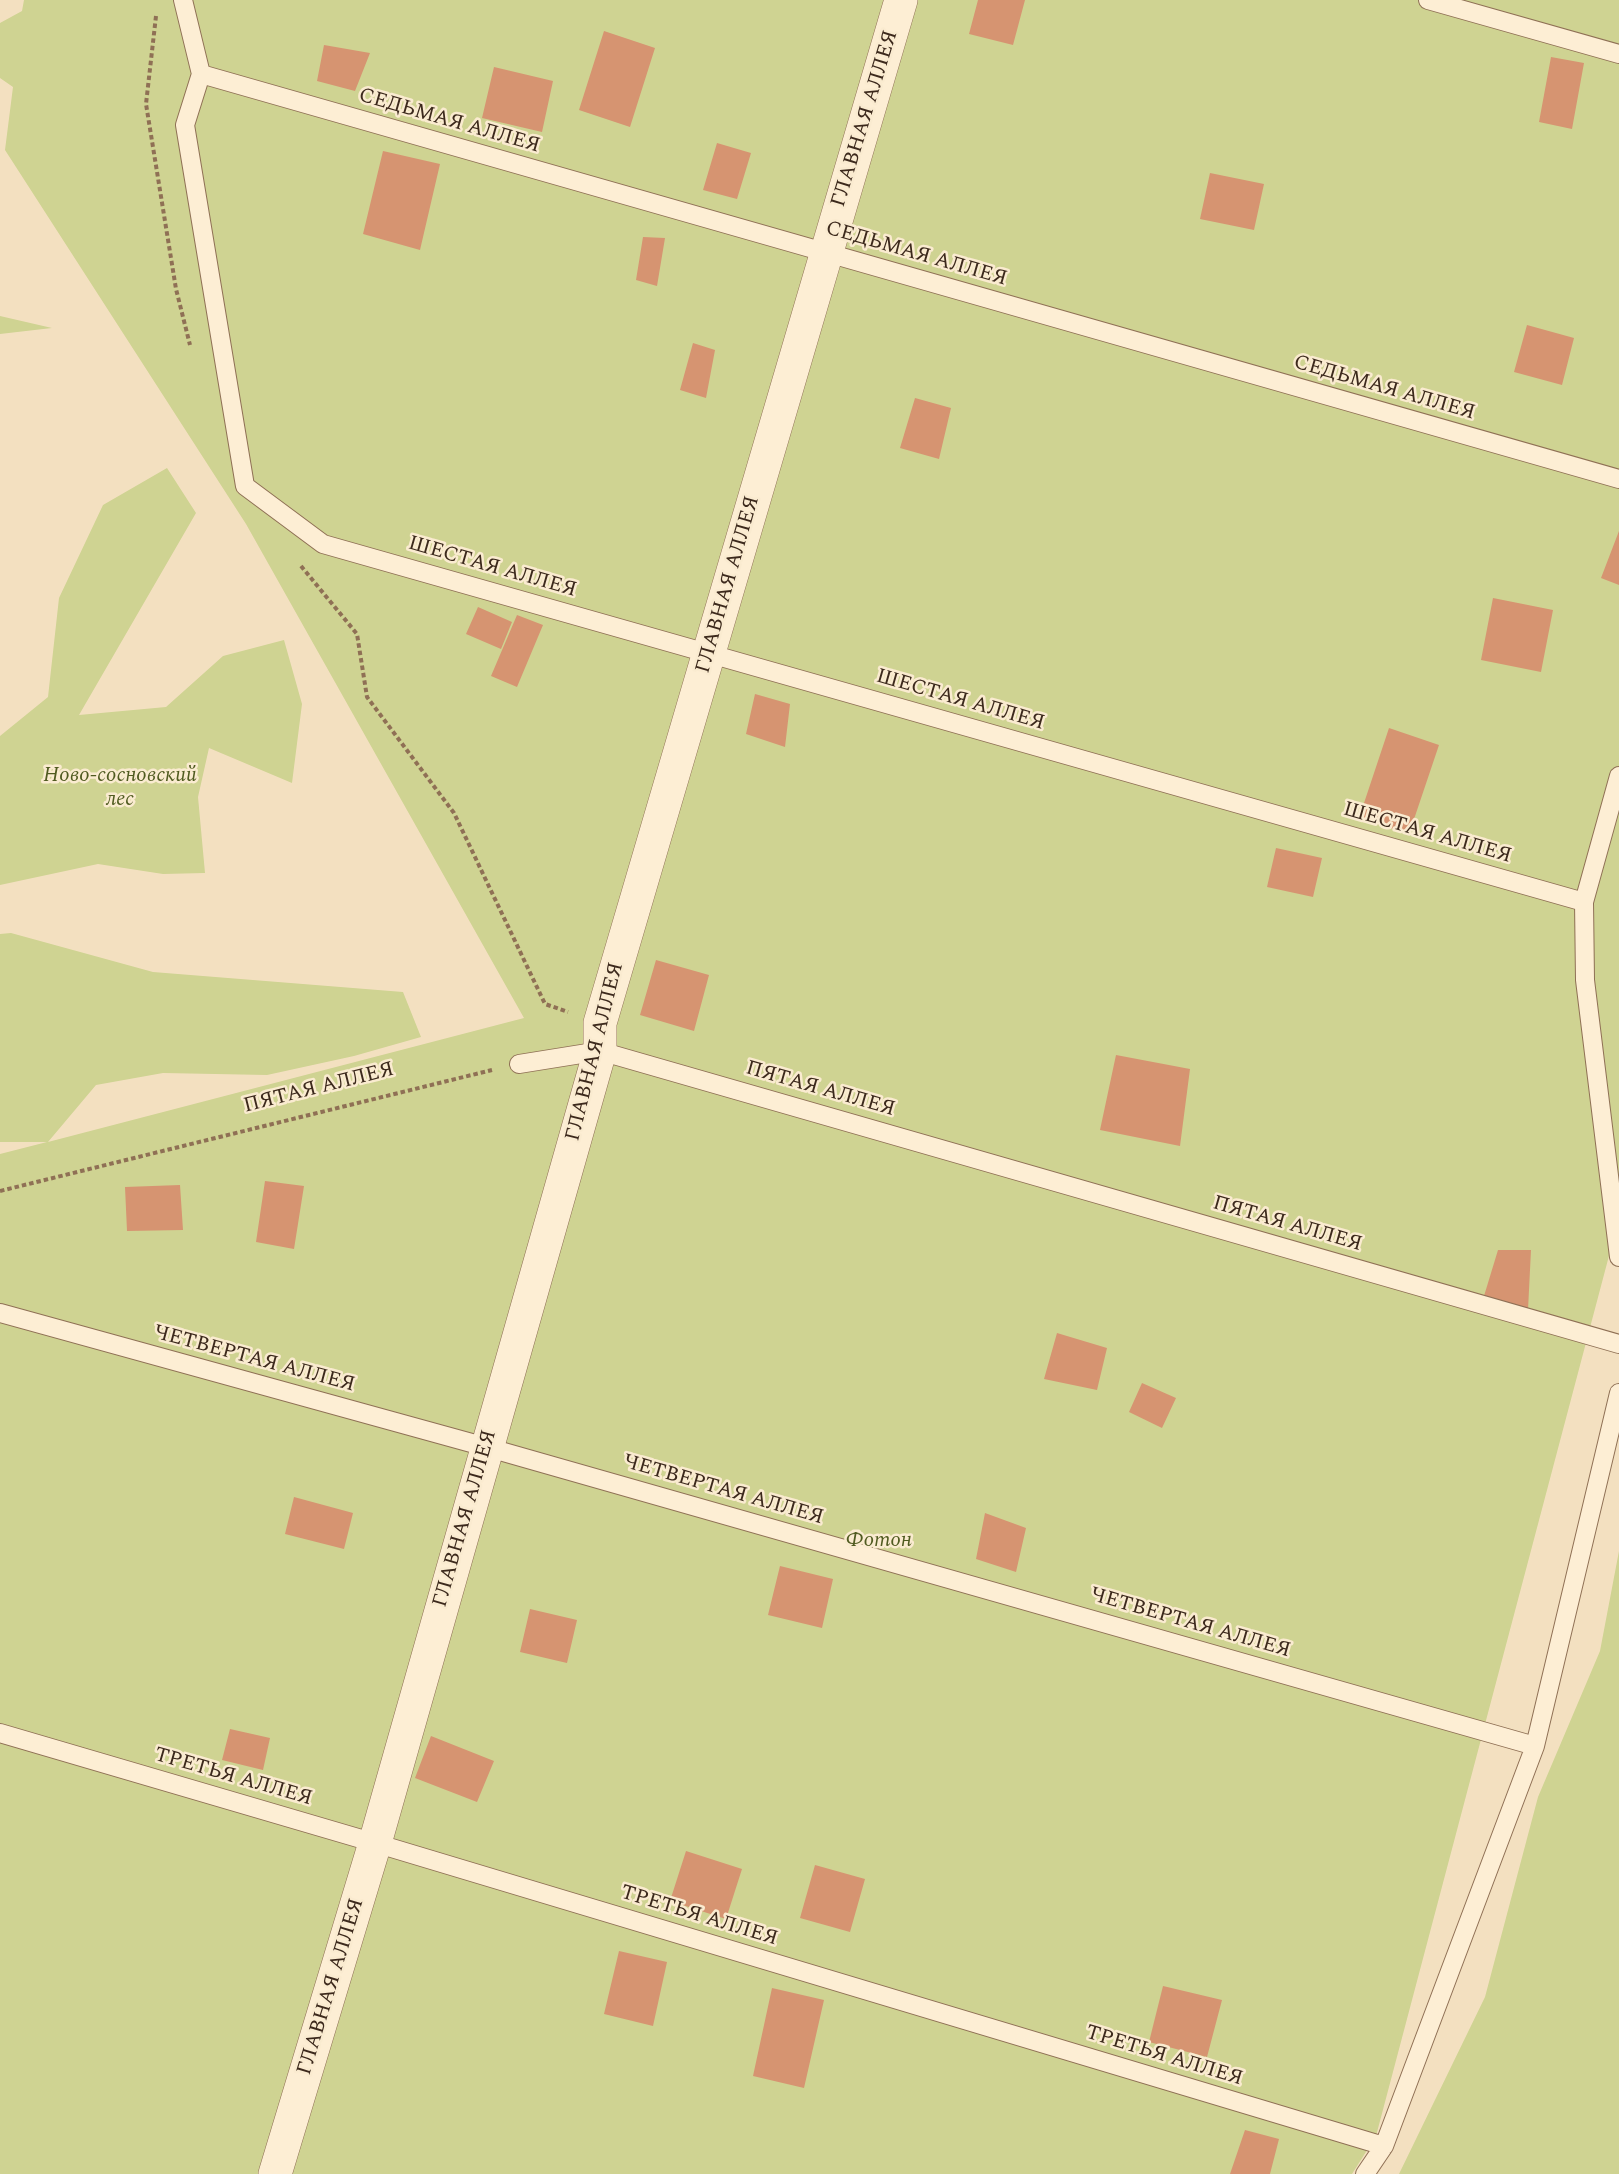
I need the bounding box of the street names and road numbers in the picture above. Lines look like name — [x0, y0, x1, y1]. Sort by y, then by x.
street label: ГЛАВНАЯ АЛЛЕЯ — [827, 28, 905, 210]
street label: СЕДЬМАЯ АЛЛЕЯ — [355, 84, 543, 160]
street label: СЕДЬМАЯ АЛЛЕЯ — [822, 217, 1010, 293]
street label: СЕДЬМАЯ АЛЛЕЯ — [1290, 351, 1478, 427]
street label: ГЛАВНАЯ АЛЛЕЯ — [692, 493, 766, 677]
street label: ШЕСТАЯ АЛЛЕЯ — [405, 532, 579, 604]
street label: ШЕСТАЯ АЛЛЕЯ — [873, 665, 1047, 737]
street label: ШЕСТАЯ АЛЛЕЯ — [1340, 798, 1514, 870]
street label: ГЛАВНАЯ АЛЛЕЯ — [562, 960, 630, 1144]
street label: ПЯТАЯ АЛЛЕЯ — [742, 1057, 898, 1123]
street label: ПЯТАЯ АЛЛЕЯ — [241, 1058, 397, 1120]
street label: ПЯТАЯ АЛЛЕЯ — [1209, 1192, 1365, 1258]
street label: ЧЕТВЕРТАЯ АЛЛЕЯ — [151, 1321, 357, 1399]
street label: ГЛАВНАЯ АЛЛЕЯ — [429, 1427, 503, 1611]
street label: ЧЕТВЕРТАЯ АЛЛЕЯ — [620, 1450, 826, 1532]
street label: ЧЕТВЕРТАЯ АЛЛЕЯ — [1087, 1583, 1293, 1665]
street label: ТРЕТЬЯ АЛЛЕЯ — [151, 1743, 315, 1813]
street label: ТРЕТЬЯ АЛЛЕЯ — [617, 1881, 781, 1953]
street label: ГЛАВНАЯ АЛЛЕЯ — [293, 1896, 371, 2078]
street label: ТРЕТЬЯ АЛЛЕЯ — [1082, 2021, 1246, 2093]

